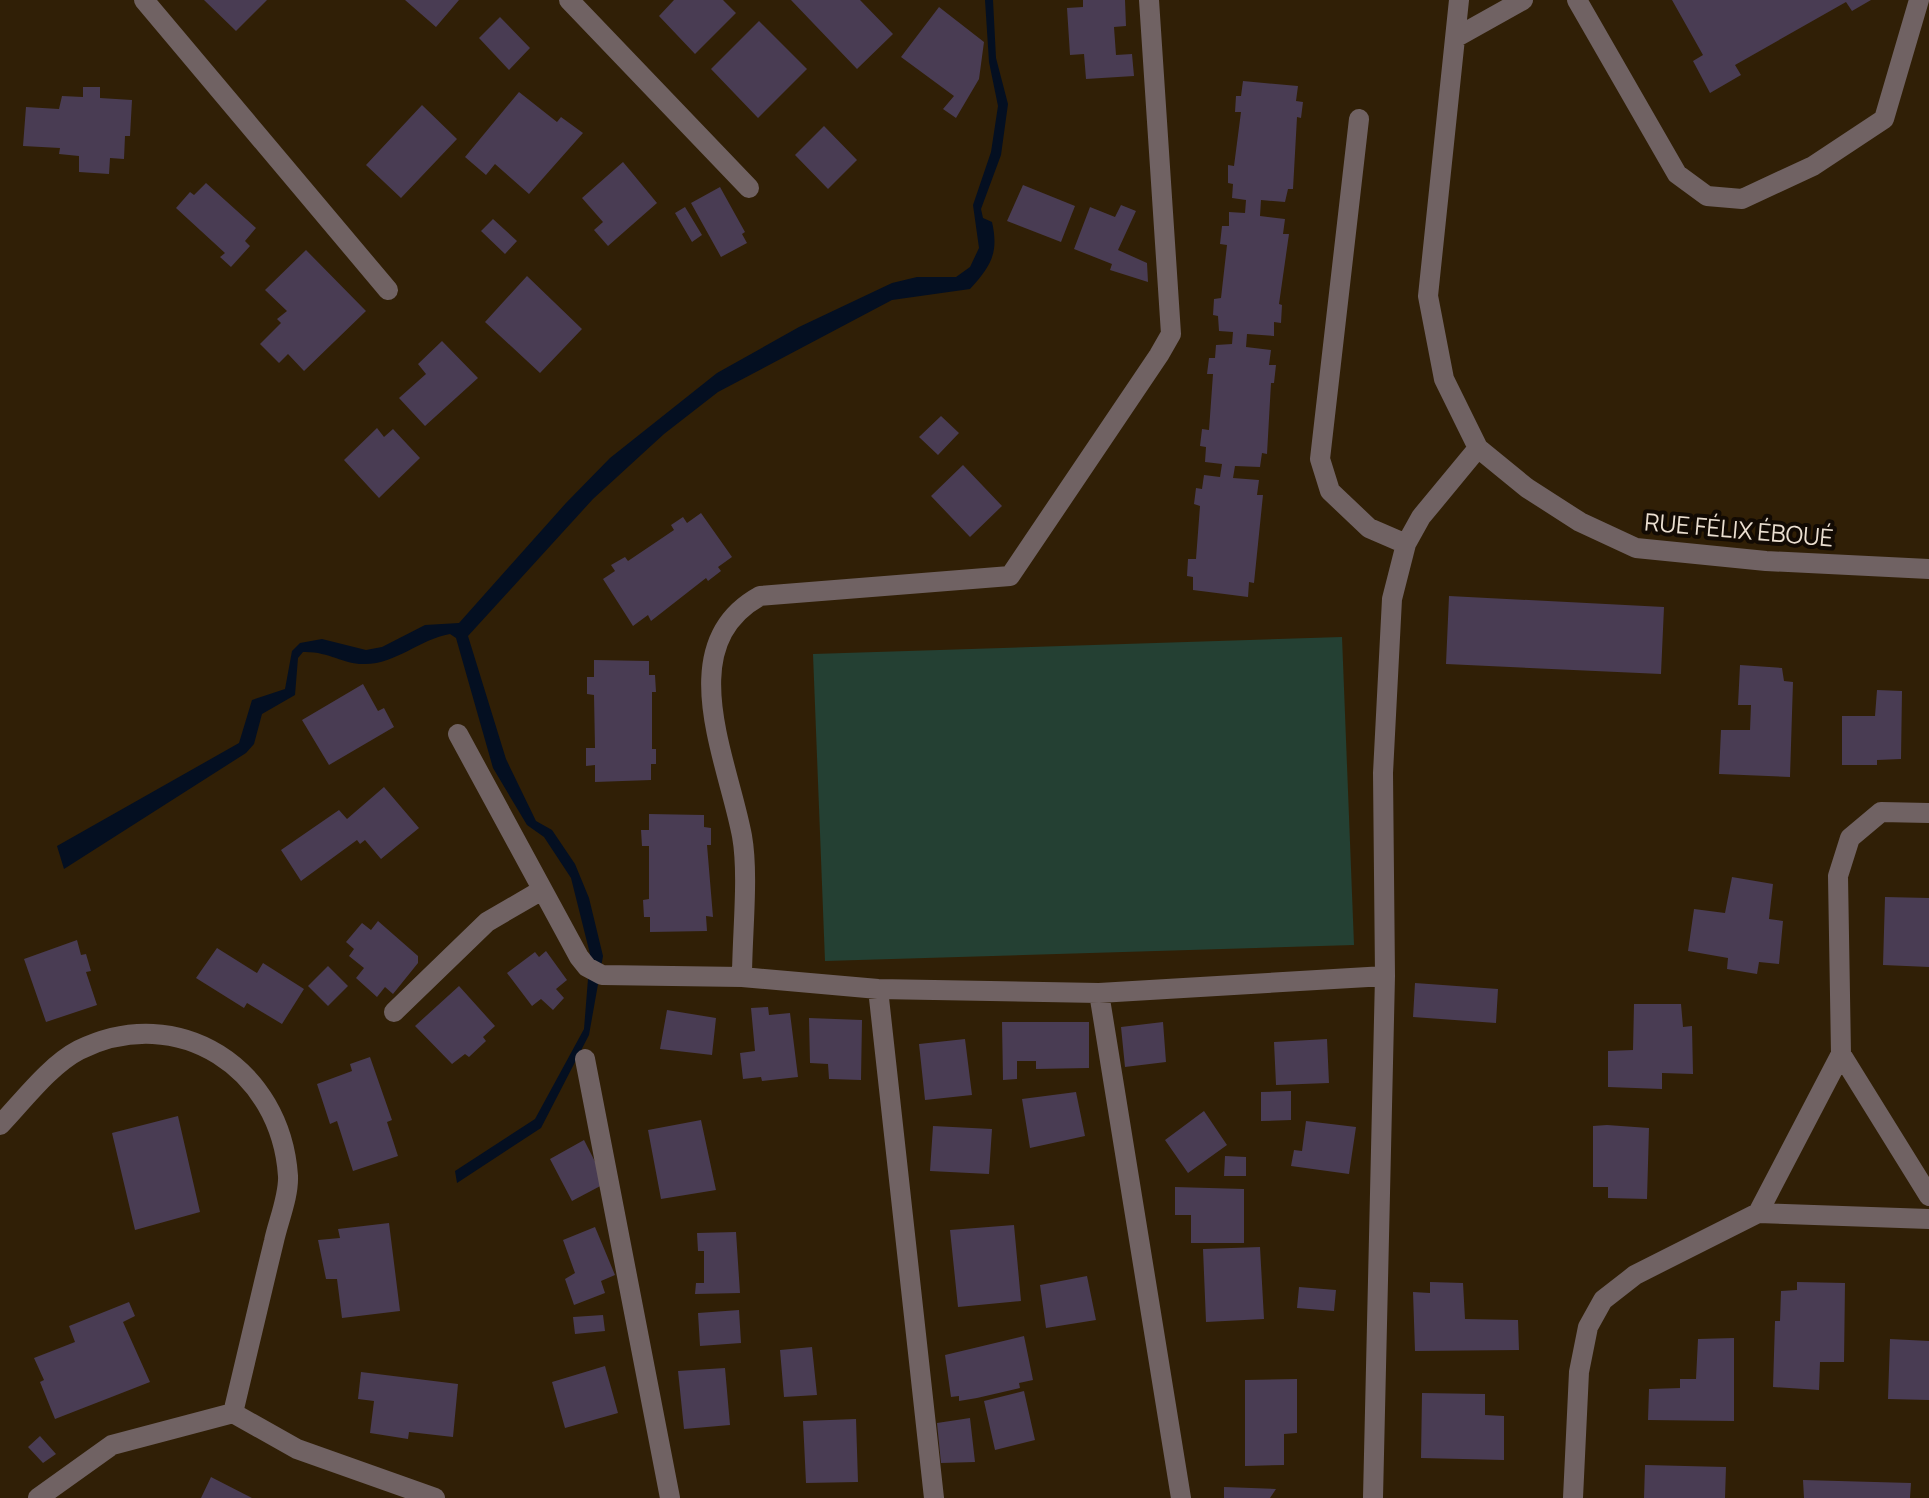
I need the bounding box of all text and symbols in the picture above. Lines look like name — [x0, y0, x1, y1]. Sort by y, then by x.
street label: RUE FÉLIX ÉBOUÉ — [1643, 504, 1835, 554]

